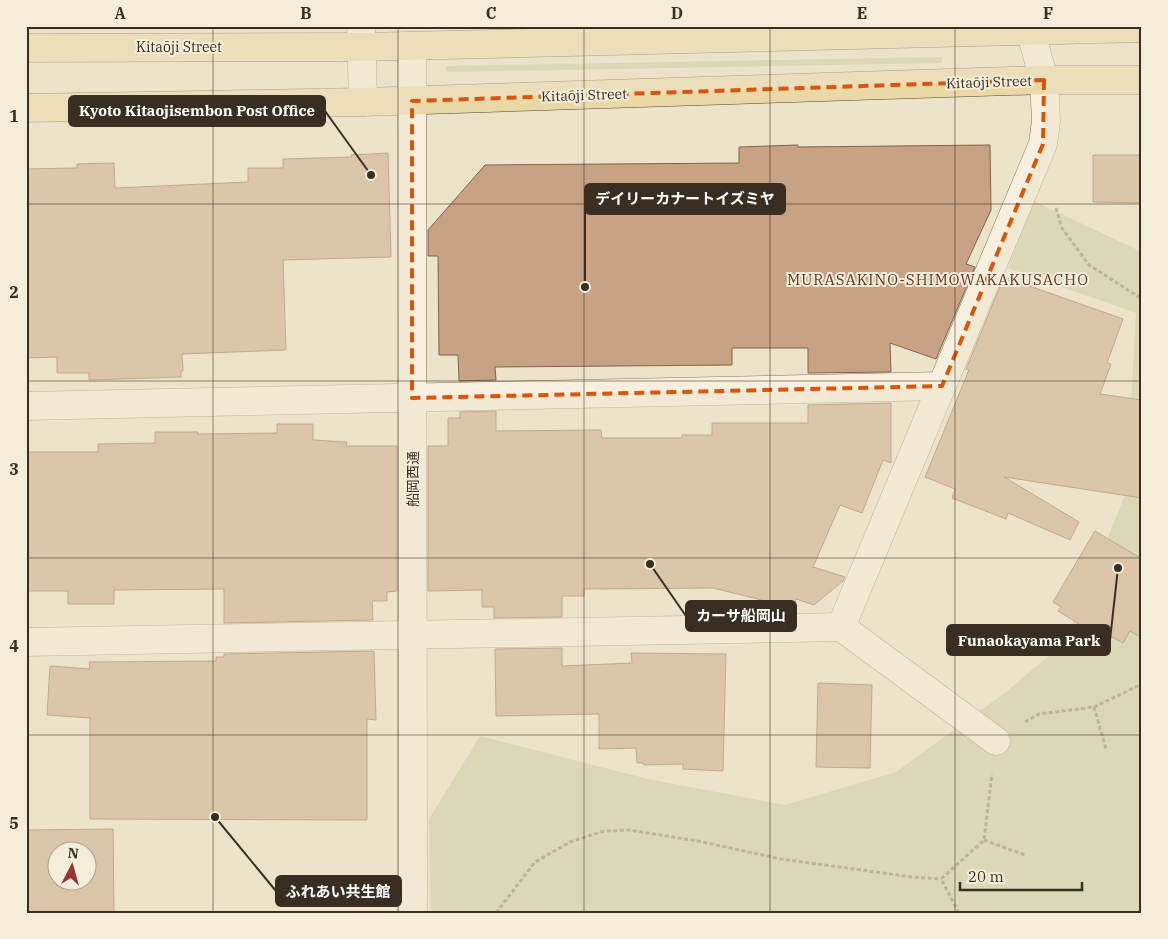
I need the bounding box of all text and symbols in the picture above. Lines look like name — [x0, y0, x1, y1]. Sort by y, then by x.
text: A — [114, 3, 126, 23]
text: B — [300, 3, 312, 23]
text: C — [486, 3, 496, 23]
text: D — [671, 3, 683, 23]
text: E — [857, 3, 867, 23]
text: F — [1043, 3, 1053, 23]
street label: Kitaōji Street — [136, 38, 222, 56]
street label: Kitaōji Street — [946, 72, 1032, 92]
street label: Kitaōji Street — [541, 85, 627, 105]
callout: Kyoto Kitaojisembon Post Office — [69, 96, 325, 126]
text: Kyoto Kitaojisembon Post Office — [79, 101, 315, 120]
text: 1 — [9, 106, 19, 126]
callout: デイリーカナートイズミヤ — [585, 184, 785, 214]
text: デイリーカナートイズミヤ — [595, 189, 775, 208]
district label: MURASAKINO-SHIMOWAKAKUSACHO — [787, 270, 1089, 289]
text: 2 — [9, 282, 19, 302]
street label: 船岡西通 — [404, 451, 422, 507]
text: 3 — [9, 459, 19, 479]
callout: カーサ船岡山 — [686, 601, 796, 631]
text: カーサ船岡山 — [696, 606, 786, 625]
callout: Funaokayama Park — [947, 625, 1110, 655]
text: Funaokayama Park — [958, 631, 1101, 650]
text: 4 — [9, 636, 19, 656]
text: 5 — [9, 813, 19, 833]
north arrow — [48, 842, 98, 892]
text: N — [67, 844, 80, 863]
scale bar — [960, 859, 1083, 891]
text: 20 m — [968, 867, 1004, 886]
callout: ふれあい共生館 — [276, 876, 401, 906]
text: ふれあい共生館 — [285, 882, 391, 901]

